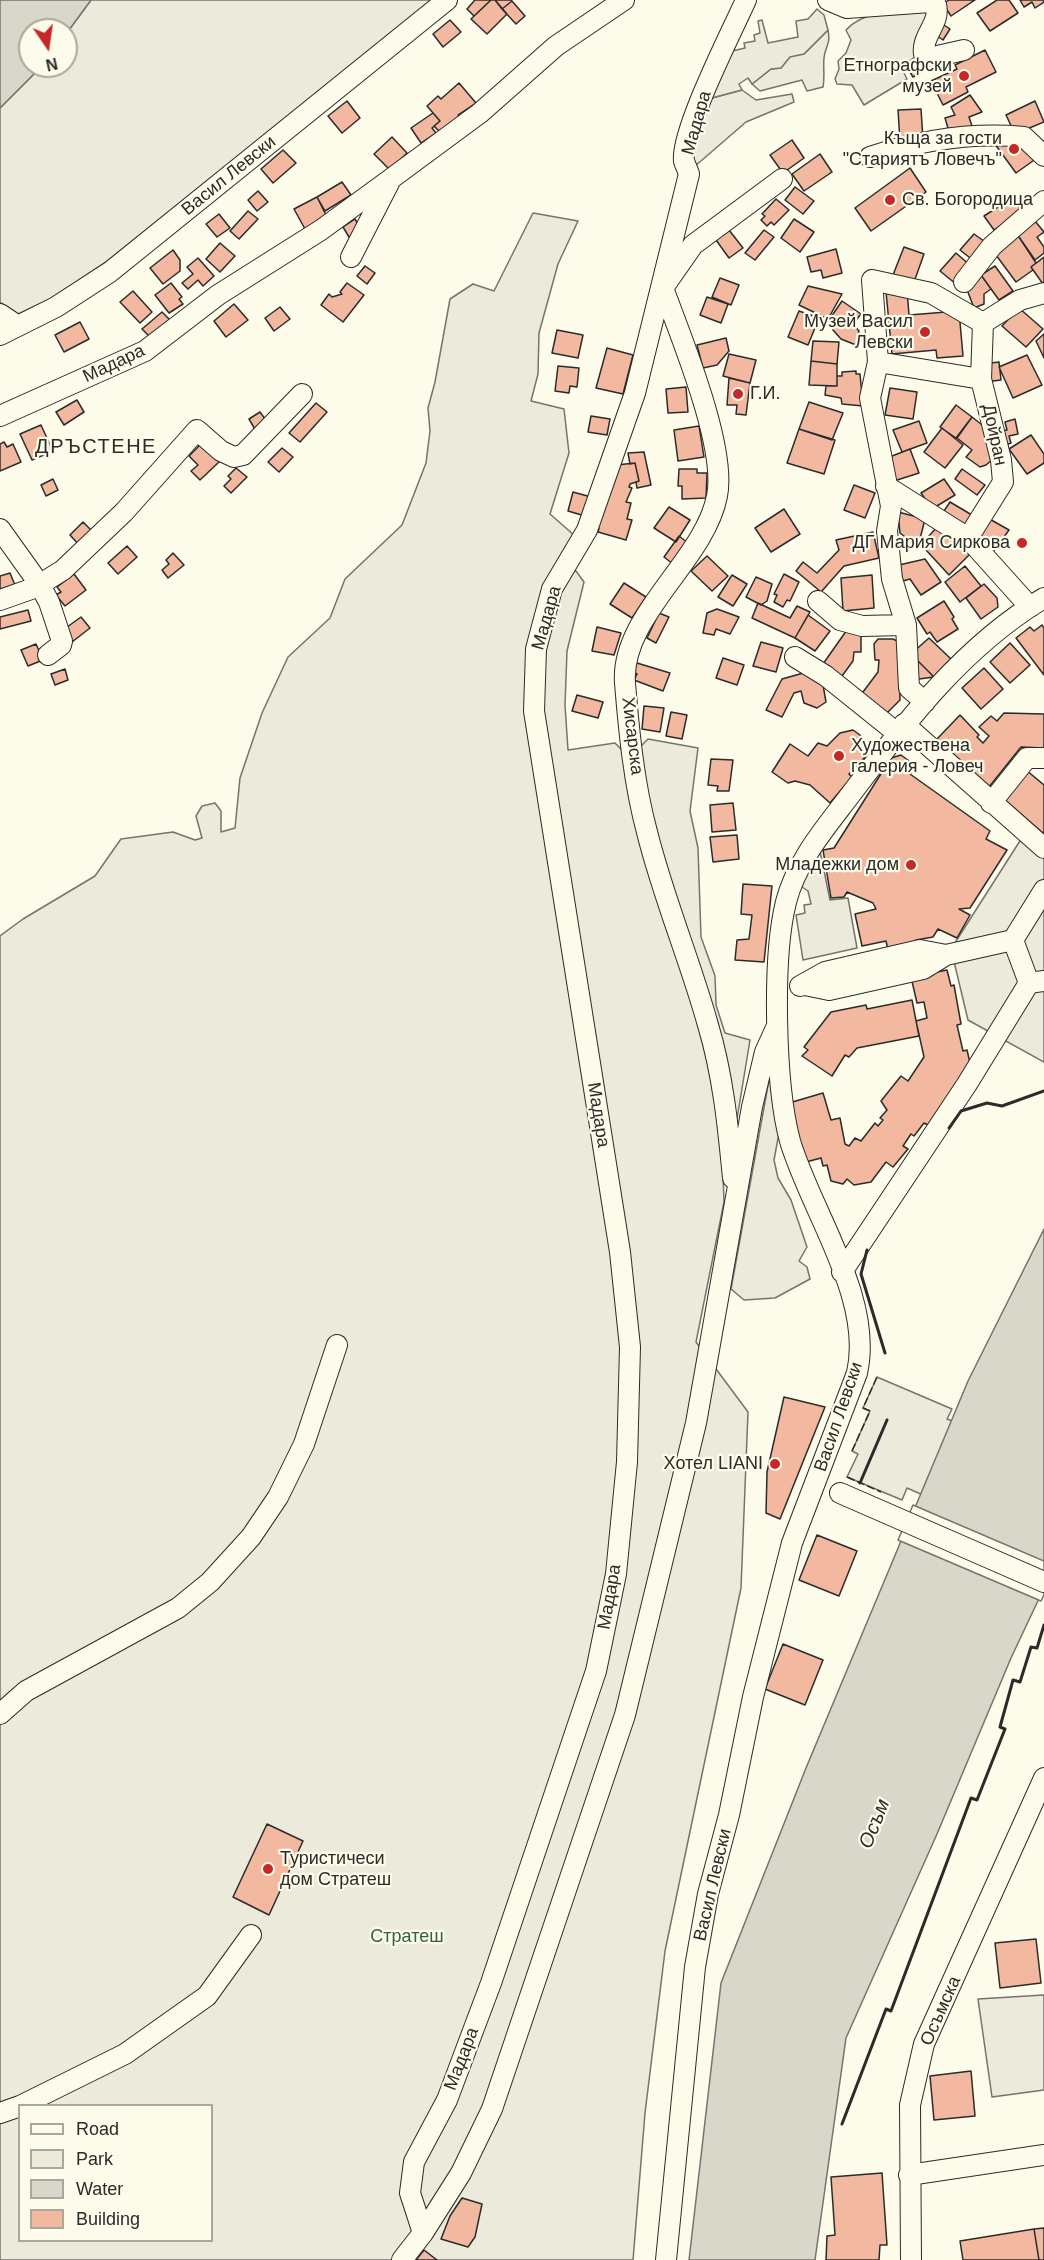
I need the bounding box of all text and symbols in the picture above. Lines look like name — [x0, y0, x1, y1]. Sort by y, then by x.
north arrow — [18, 18, 78, 78]
text: N — [44, 54, 59, 74]
place label: Етнографски музей — [843, 55, 952, 98]
marker: Етнографски музей — [957, 69, 971, 83]
street label: Мадара — [678, 88, 716, 158]
place label: Къща за гости "Стариятъ Ловечъ" — [843, 128, 1002, 170]
street label: Васил Левски — [178, 132, 280, 220]
marker: Къща за гости "Стариятъ Ловечъ" — [1007, 142, 1021, 156]
place label: Св. Богородица — [902, 189, 1033, 211]
marker: Св. Богородица — [883, 193, 897, 207]
place label: Музей Васил Левски — [804, 311, 913, 354]
marker: Музей Васил Левски — [918, 325, 932, 339]
street label: Мадара — [80, 340, 148, 388]
place label: Г.И. — [750, 383, 780, 405]
marker: Г.И. — [731, 387, 745, 401]
street label: Дойран — [977, 402, 1011, 468]
district label: ДРЪСТЕНЕ — [35, 435, 157, 459]
place label: ДГ Мария Сиркова — [853, 532, 1010, 554]
marker: ДГ Мария Сиркова — [1015, 536, 1029, 550]
street label: Мадара — [528, 583, 566, 653]
street label: Хисарска — [617, 696, 647, 776]
place label: Художествена галерия - Ловеч — [851, 735, 983, 777]
marker: Художествена галерия - Ловеч — [832, 749, 846, 763]
place label: Младежки дом — [775, 854, 899, 876]
marker: Младежки дом — [904, 858, 918, 872]
street label: Мадара — [582, 1081, 614, 1149]
street label: Васил Левски — [810, 1359, 868, 1475]
place label: Хотел LIANI — [664, 1453, 763, 1475]
marker: Хотел LIANI — [768, 1457, 782, 1471]
street label: Мадара — [594, 1563, 626, 1631]
water label: Осъм — [854, 1796, 896, 1852]
street label: Васил Левски — [690, 1827, 736, 1943]
place label: Туристичеси дом Стратеш — [280, 1848, 391, 1890]
marker: Туристичеси дом Стратеш — [261, 1862, 275, 1876]
park label: Стратеш — [370, 1926, 444, 1948]
street label: Осъмска — [916, 1973, 966, 2049]
street label: Мадара — [440, 2024, 484, 2094]
legend — [18, 2104, 213, 2242]
text: Road — [76, 2119, 119, 2139]
text: Park — [76, 2149, 113, 2169]
text: Water — [76, 2179, 123, 2199]
text: Building — [76, 2209, 140, 2229]

